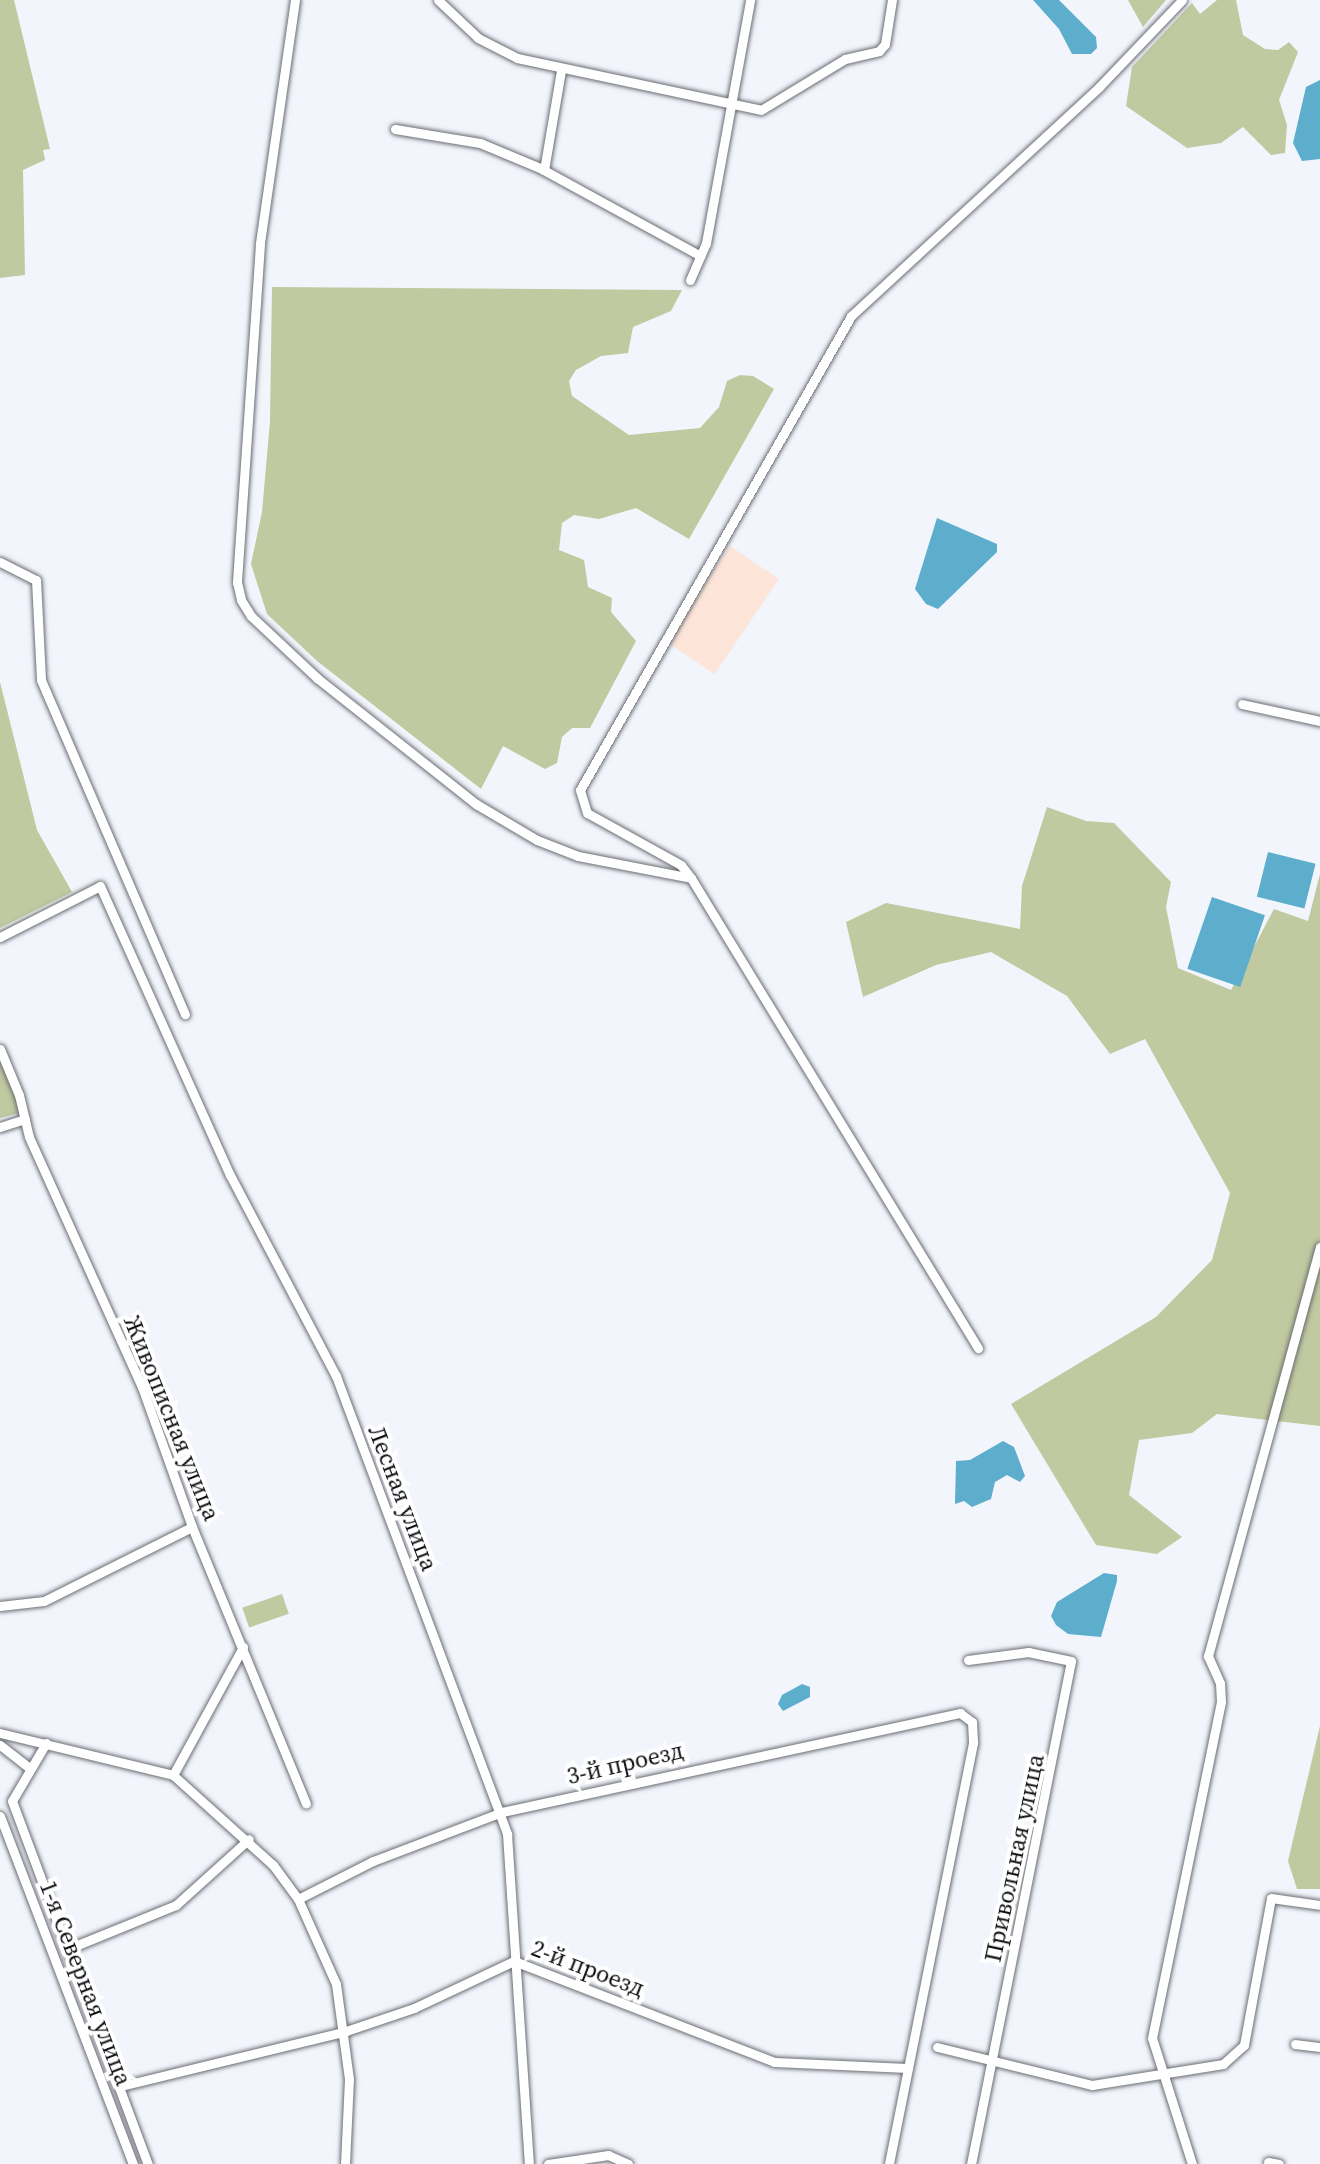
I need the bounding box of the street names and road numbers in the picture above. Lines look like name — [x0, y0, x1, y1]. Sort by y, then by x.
street label: Живописная улица — [118, 1311, 226, 1525]
street label: Лесная улица — [362, 1421, 444, 1575]
street label: 3-й проезд — [564, 1736, 686, 1790]
street label: Привольная улица — [978, 1751, 1050, 1965]
street label: 1-я Северная улица — [34, 1877, 138, 2089]
street label: 2-й проезд — [527, 1933, 649, 2003]

